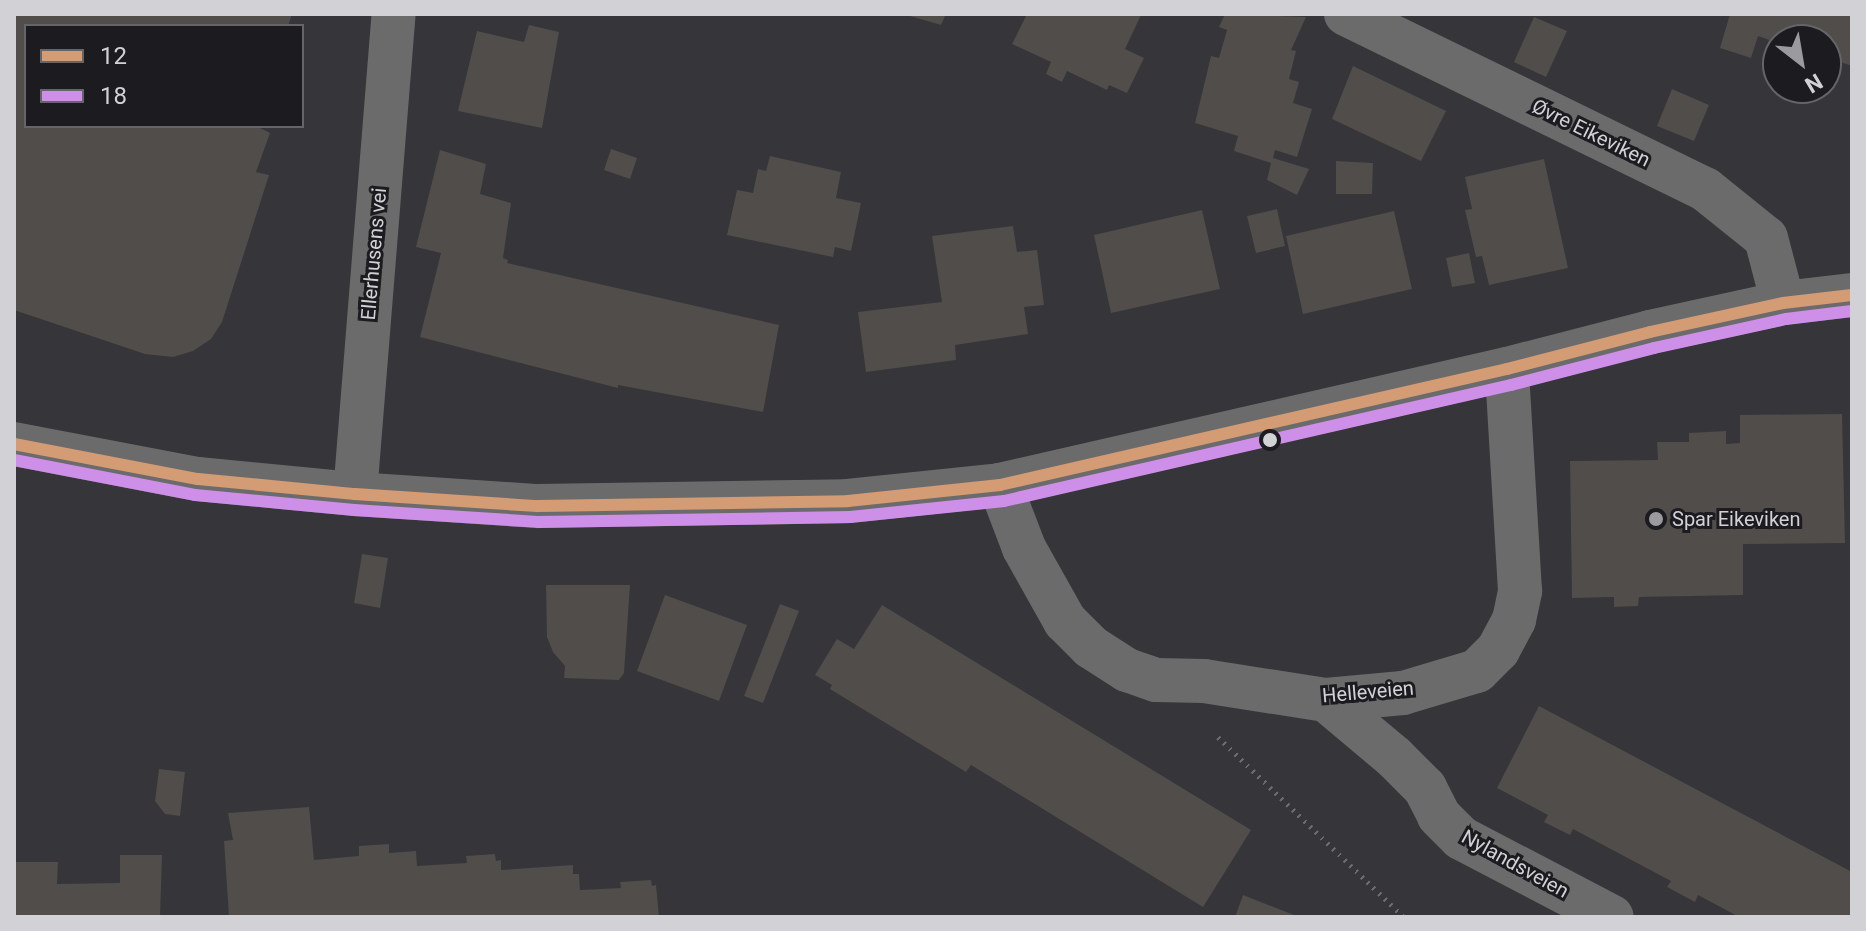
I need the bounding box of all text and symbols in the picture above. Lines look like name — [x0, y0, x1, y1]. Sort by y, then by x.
legend — [24, 24, 304, 128]
north arrow — [1762, 24, 1842, 104]
text: 12 — [100, 42, 127, 70]
text: N — [1800, 69, 1827, 98]
text: 18 — [100, 82, 127, 110]
street label: Øvre Eikeviken — [1528, 94, 1654, 172]
street label: Ellerhusens vei — [356, 187, 392, 321]
unlabelled marker — [1262, 432, 1278, 448]
place label: Spar Eikeviken — [1672, 507, 1801, 531]
marker: Spar Eikeviken — [1647, 510, 1665, 528]
street label: Helleveien — [1321, 676, 1415, 708]
street label: Nylandsveien — [1457, 825, 1573, 903]

